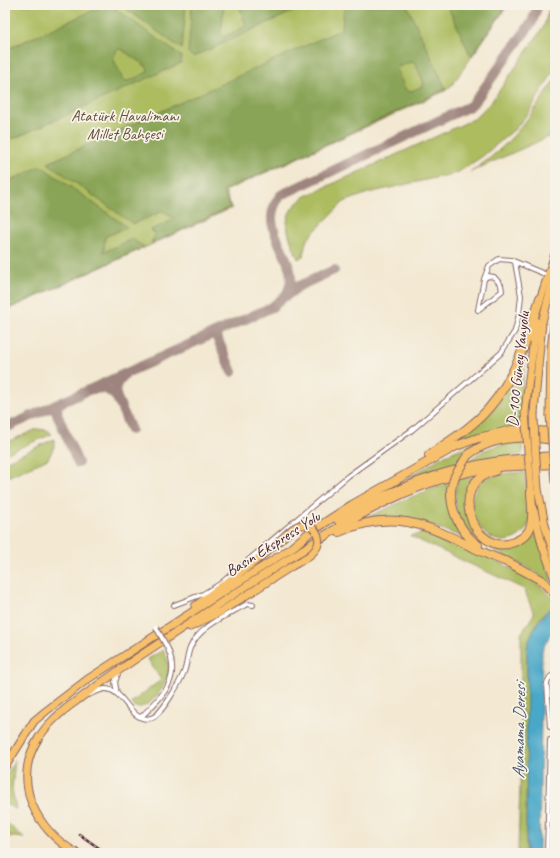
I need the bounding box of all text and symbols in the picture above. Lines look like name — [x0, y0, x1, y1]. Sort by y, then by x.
park label: Atatürk Havalimanı Millet Bahçesi — [71, 106, 180, 144]
street label: D-100 Güney Yanyolu — [502, 309, 534, 428]
street label: Basın Ekspress Yolu — [222, 506, 325, 581]
water label: Ayamama Deresi — [508, 678, 530, 779]

